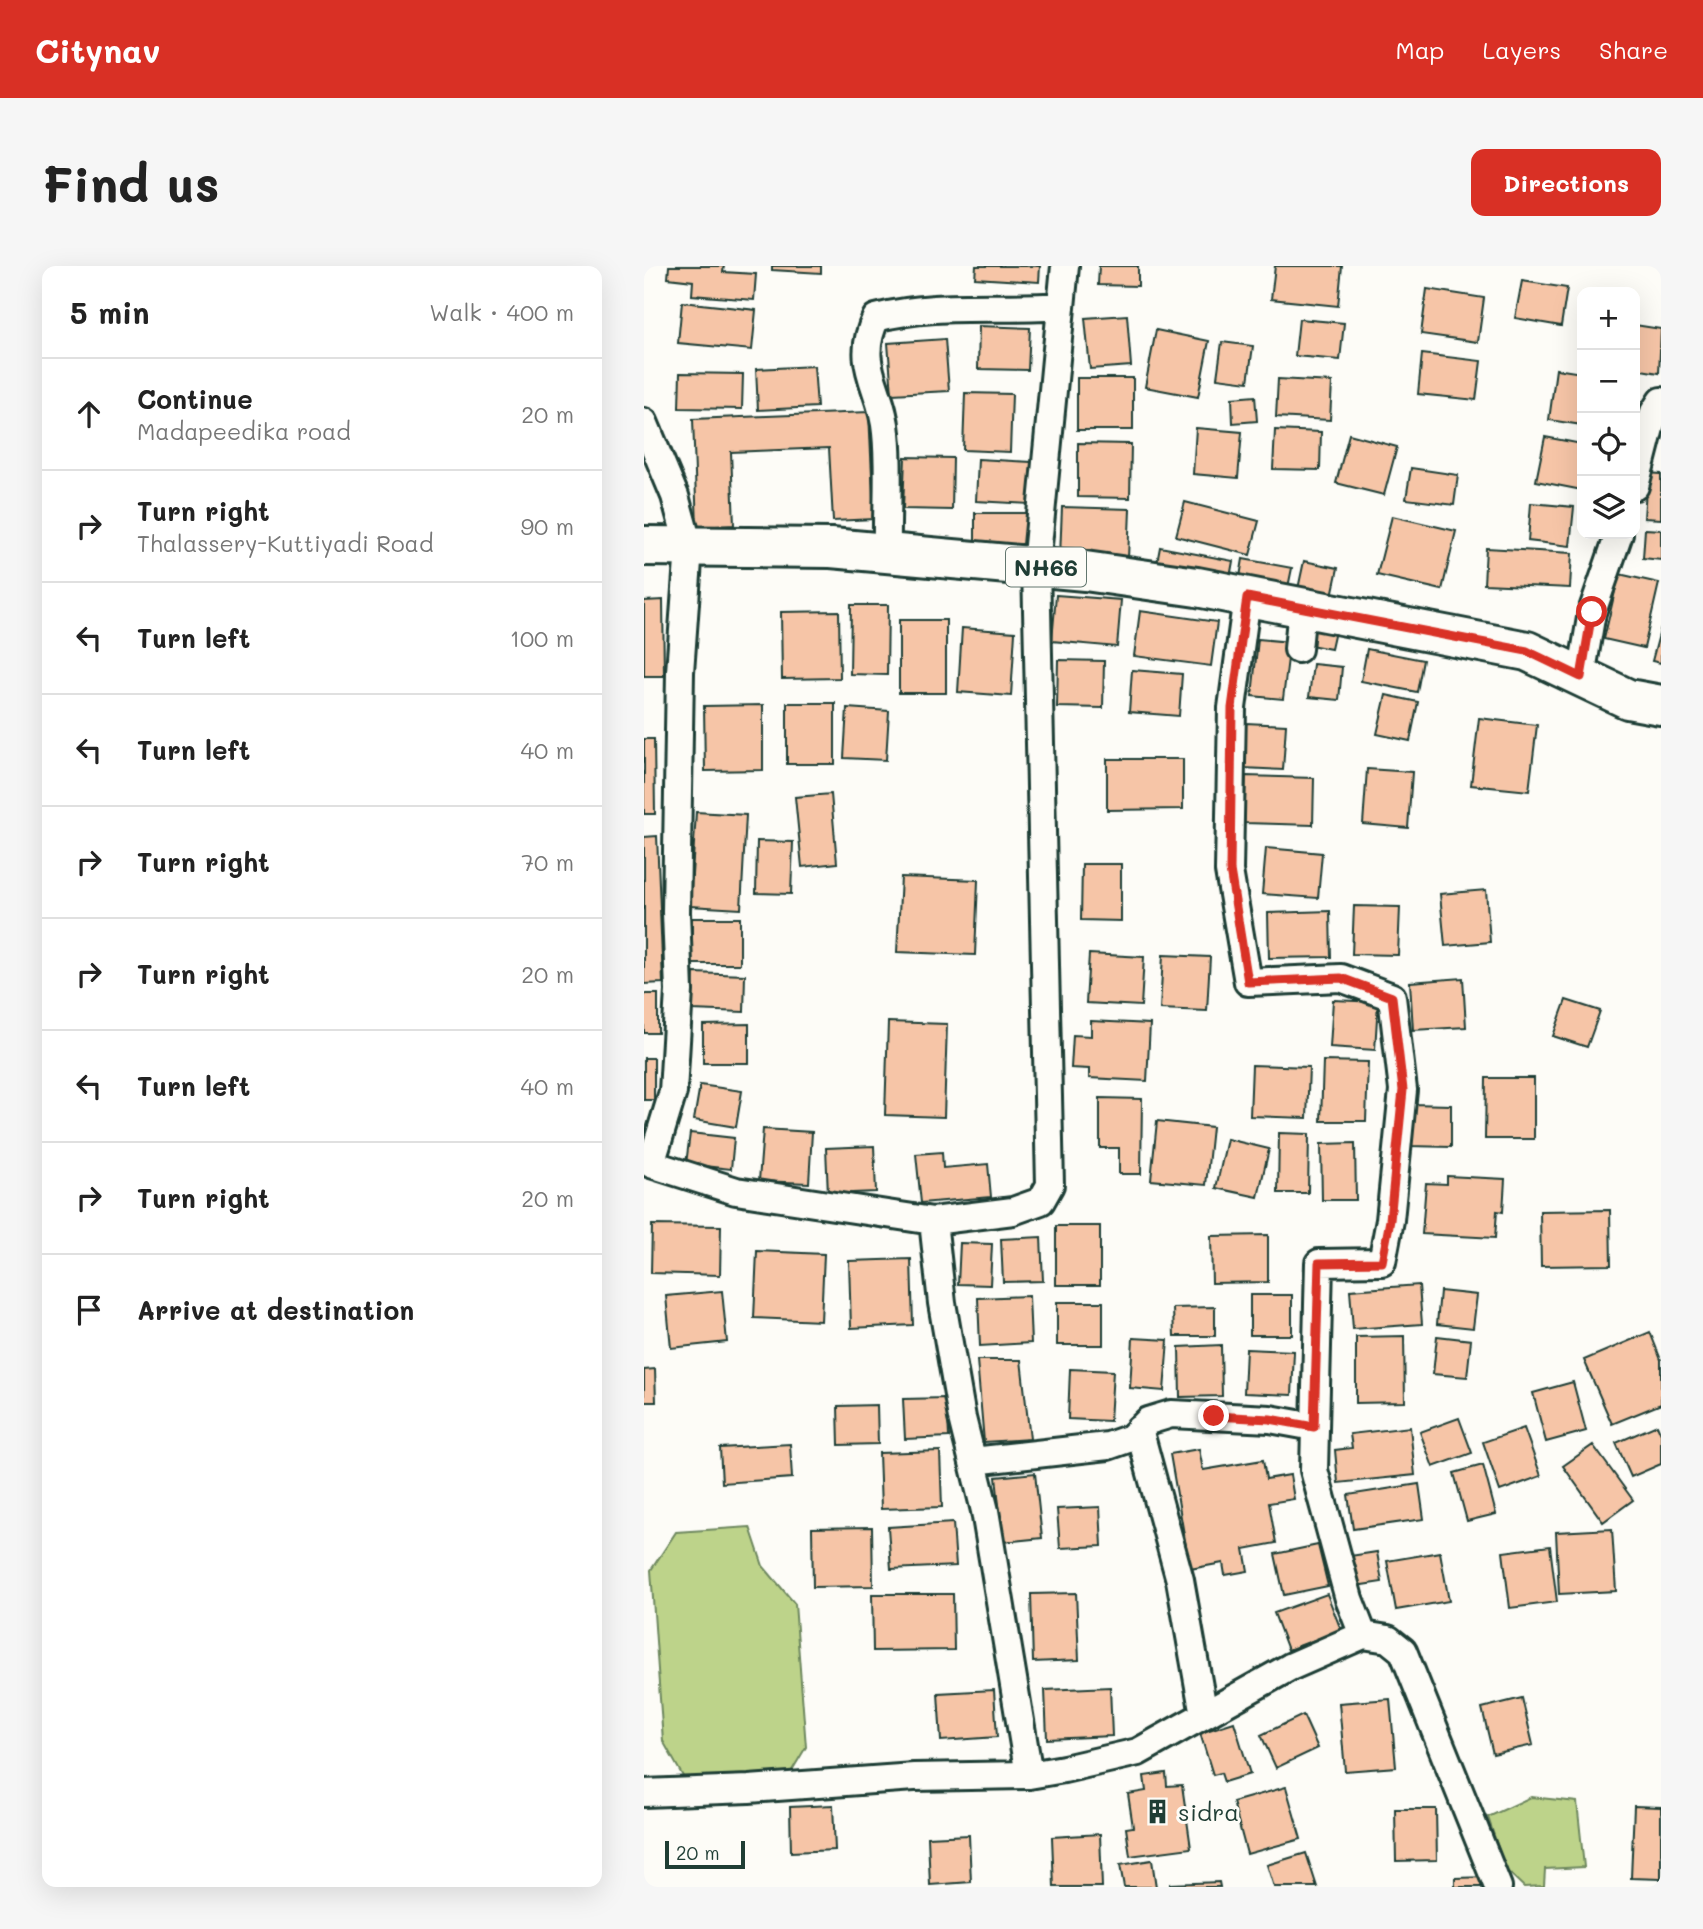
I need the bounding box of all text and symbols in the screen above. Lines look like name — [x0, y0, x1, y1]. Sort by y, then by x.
text: Citynav — [35, 28, 160, 71]
text: Map — [1396, 34, 1444, 65]
text: Layers — [1482, 34, 1561, 65]
text: Share — [1599, 34, 1668, 65]
button: Directions — [1471, 149, 1661, 216]
text: Find us — [42, 151, 220, 214]
map controls — [1577, 287, 1640, 539]
button: + — [1577, 287, 1640, 350]
text: 5 min — [70, 292, 150, 332]
text: Walk · 400 m — [429, 297, 574, 327]
button: − — [1577, 350, 1640, 413]
text: Continue — [137, 382, 253, 416]
icon: ahead — [70, 395, 108, 433]
text: 20 m — [521, 399, 574, 429]
button: locate — [1577, 413, 1640, 476]
text: Madapeedika road — [137, 416, 351, 446]
button: layers — [1577, 476, 1640, 539]
text: Turn right — [137, 494, 270, 528]
icon: right — [70, 507, 108, 545]
text: 90 m — [521, 511, 574, 541]
text: Thalassery-Kuttiyadi Road — [137, 528, 434, 558]
road number: NH66 — [1006, 548, 1086, 586]
route start — [1576, 596, 1607, 627]
icon: left — [70, 619, 108, 657]
text: Turn left — [137, 621, 250, 655]
text: 100 m — [510, 623, 574, 653]
icon: left — [70, 731, 108, 769]
text: Turn left — [137, 733, 250, 767]
text: 40 m — [521, 735, 574, 765]
icon: right — [70, 843, 108, 881]
text: Turn right — [137, 845, 270, 879]
text: 70 m — [521, 847, 574, 877]
icon: right — [70, 955, 108, 993]
text: Turn right — [137, 957, 270, 991]
text: 20 m — [521, 959, 574, 989]
icon: left — [70, 1067, 108, 1105]
text: Turn left — [137, 1069, 250, 1103]
text: 40 m — [521, 1071, 574, 1101]
icon: right — [70, 1179, 108, 1217]
text: Turn right — [137, 1181, 270, 1215]
text: 20 m — [521, 1183, 574, 1213]
icon: arrive — [70, 1291, 108, 1329]
text: Arrive at destination — [137, 1293, 414, 1327]
route end — [1198, 1400, 1229, 1431]
place label: sidra — [1178, 1796, 1239, 1827]
building icon: sidra — [1144, 1797, 1172, 1825]
scale bar — [665, 1838, 746, 1870]
text: 20 m — [676, 1840, 720, 1865]

